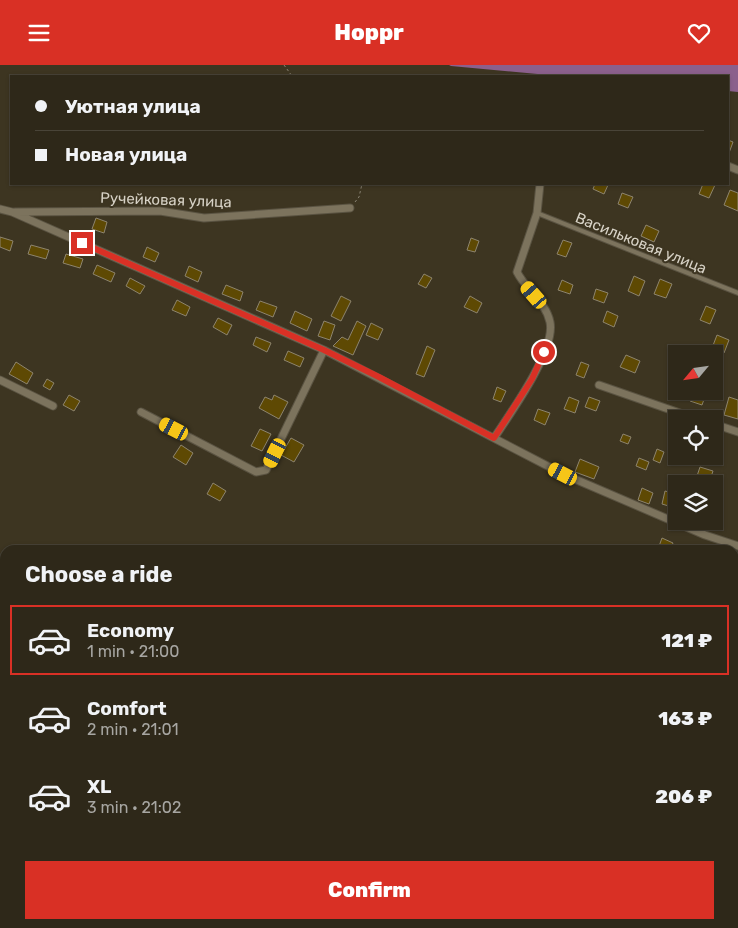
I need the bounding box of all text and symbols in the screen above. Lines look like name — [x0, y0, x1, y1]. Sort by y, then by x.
icon: menu — [25, 19, 53, 47]
text: Hoppr — [334, 19, 404, 46]
icon: heart — [685, 19, 713, 47]
text: Уютная улица — [65, 95, 201, 118]
text: Новая улица — [65, 143, 187, 166]
street label: Ручейковая улица — [100, 189, 232, 211]
street label: Васильковая улица — [573, 208, 709, 278]
route end — [71, 232, 93, 254]
car — [518, 279, 549, 311]
route start — [533, 341, 555, 363]
north arrow — [668, 345, 722, 400]
map controls — [668, 345, 723, 530]
button: locate — [668, 410, 723, 465]
car — [157, 416, 190, 442]
car — [261, 436, 288, 470]
car — [546, 461, 579, 487]
button: layers — [668, 475, 723, 530]
text: Choose a ride — [25, 561, 172, 588]
icon: car — [27, 618, 72, 663]
text: Economy — [87, 619, 174, 642]
text: 121 ₽ — [661, 629, 712, 652]
text: 1 min · 21:00 — [87, 642, 179, 661]
icon: car — [27, 696, 72, 741]
text: Comfort — [87, 697, 167, 720]
text: 163 ₽ — [658, 707, 712, 730]
text: 2 min · 21:01 — [87, 720, 179, 739]
icon: car — [27, 774, 72, 819]
text: XL — [87, 775, 111, 798]
text: 206 ₽ — [655, 785, 712, 808]
text: 3 min · 21:02 — [87, 798, 181, 817]
button: Confirm — [25, 861, 714, 919]

